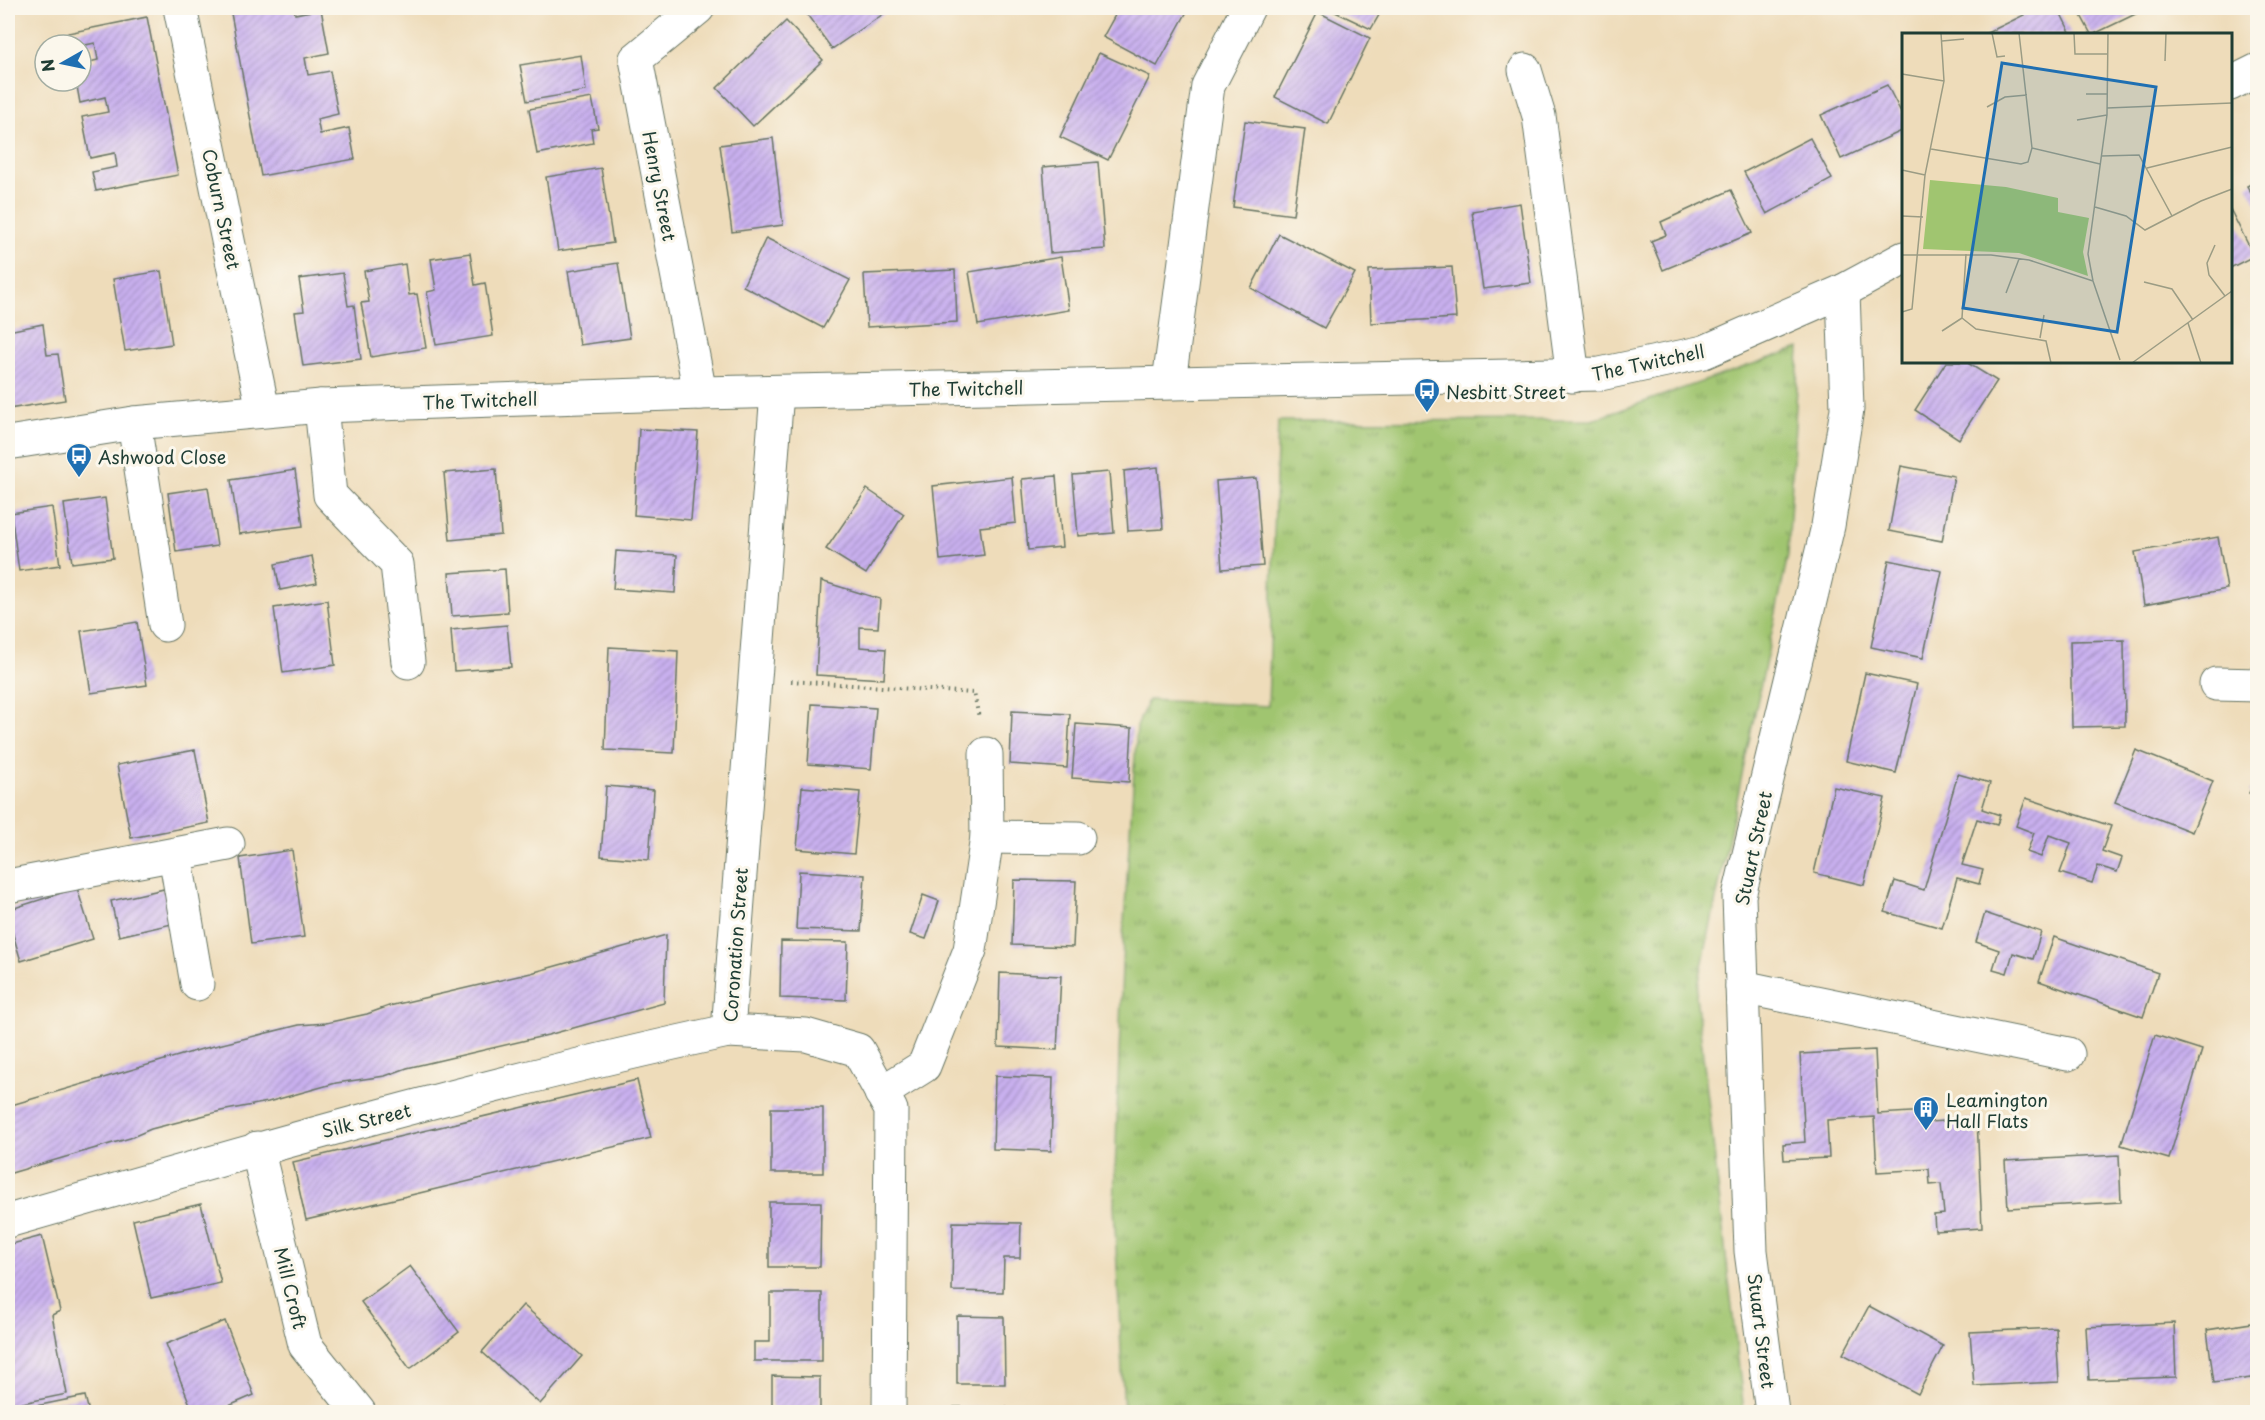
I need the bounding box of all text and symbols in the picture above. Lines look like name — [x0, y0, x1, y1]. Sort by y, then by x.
north arrow — [33, 33, 93, 93]
inset map — [1902, 33, 2232, 363]
text: N — [34, 57, 60, 74]
street label: Henry Street — [636, 129, 684, 243]
street label: Coburn Street — [196, 146, 248, 272]
street label: The Twitchell — [1589, 337, 1707, 387]
street label: The Twitchell — [908, 374, 1024, 402]
bus stop icon: Nesbitt Street — [1412, 376, 1442, 414]
place label: Nesbitt Street — [1446, 378, 1566, 405]
street label: The Twitchell — [422, 385, 538, 415]
bus stop icon: Ashwood Close — [64, 441, 94, 479]
place label: Ashwood Close — [98, 443, 226, 470]
street label: Stuart Street — [1728, 789, 1778, 907]
street label: Coronation Street — [716, 867, 754, 1023]
place label: Leamington Hall Flats — [1946, 1086, 2048, 1134]
building icon: Leamington Hall Flats — [1911, 1094, 1941, 1132]
street label: Silk Street — [318, 1096, 414, 1144]
street label: Mill Croft — [268, 1244, 314, 1332]
street label: Stuart Street — [1742, 1272, 1782, 1390]

